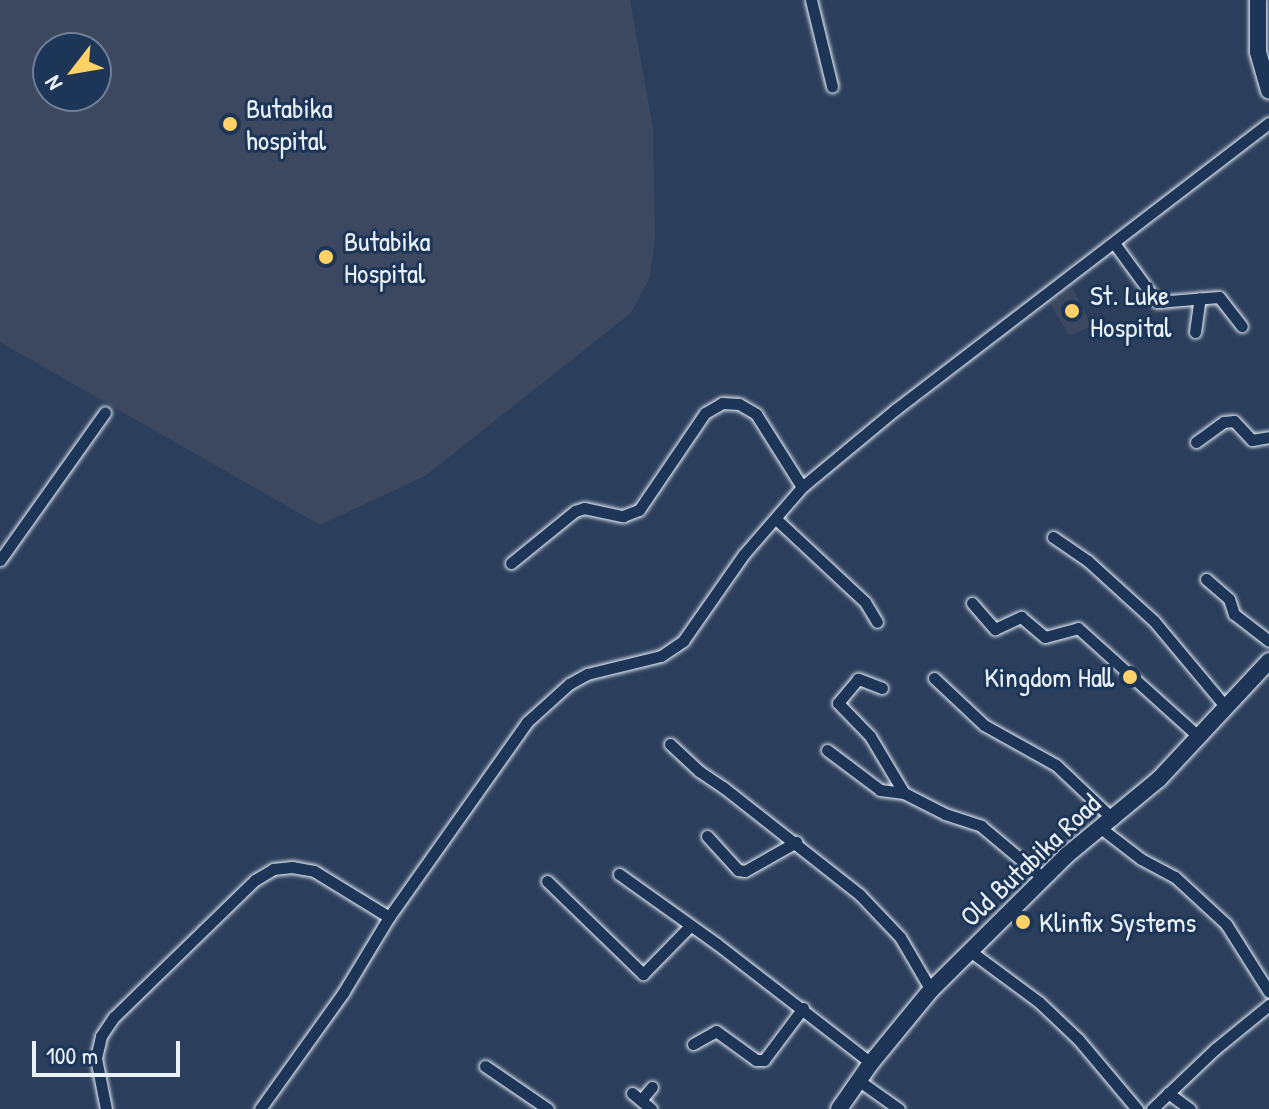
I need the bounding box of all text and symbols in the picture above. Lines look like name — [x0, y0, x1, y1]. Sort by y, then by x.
north arrow — [32, 32, 112, 112]
text: N — [37, 71, 69, 96]
place label: Butabika hospital — [246, 91, 332, 157]
marker: Butabika hospital — [221, 115, 239, 133]
place label: Butabika Hospital — [344, 224, 430, 290]
marker: Butabika Hospital — [315, 246, 337, 268]
place label: St. Luke Hospital — [1090, 278, 1171, 344]
marker: St. Luke Hospital — [1061, 300, 1083, 322]
place label: Kingdom Hall — [984, 660, 1114, 694]
marker: Kingdom Hall — [1121, 668, 1139, 686]
street label: Old Butabika Road — [953, 787, 1107, 933]
place label: Klinfix Systems — [1039, 905, 1196, 939]
marker: Klinfix Systems — [1014, 913, 1032, 931]
scale bar — [36, 1025, 184, 1075]
text: 100 m — [46, 1039, 98, 1071]

